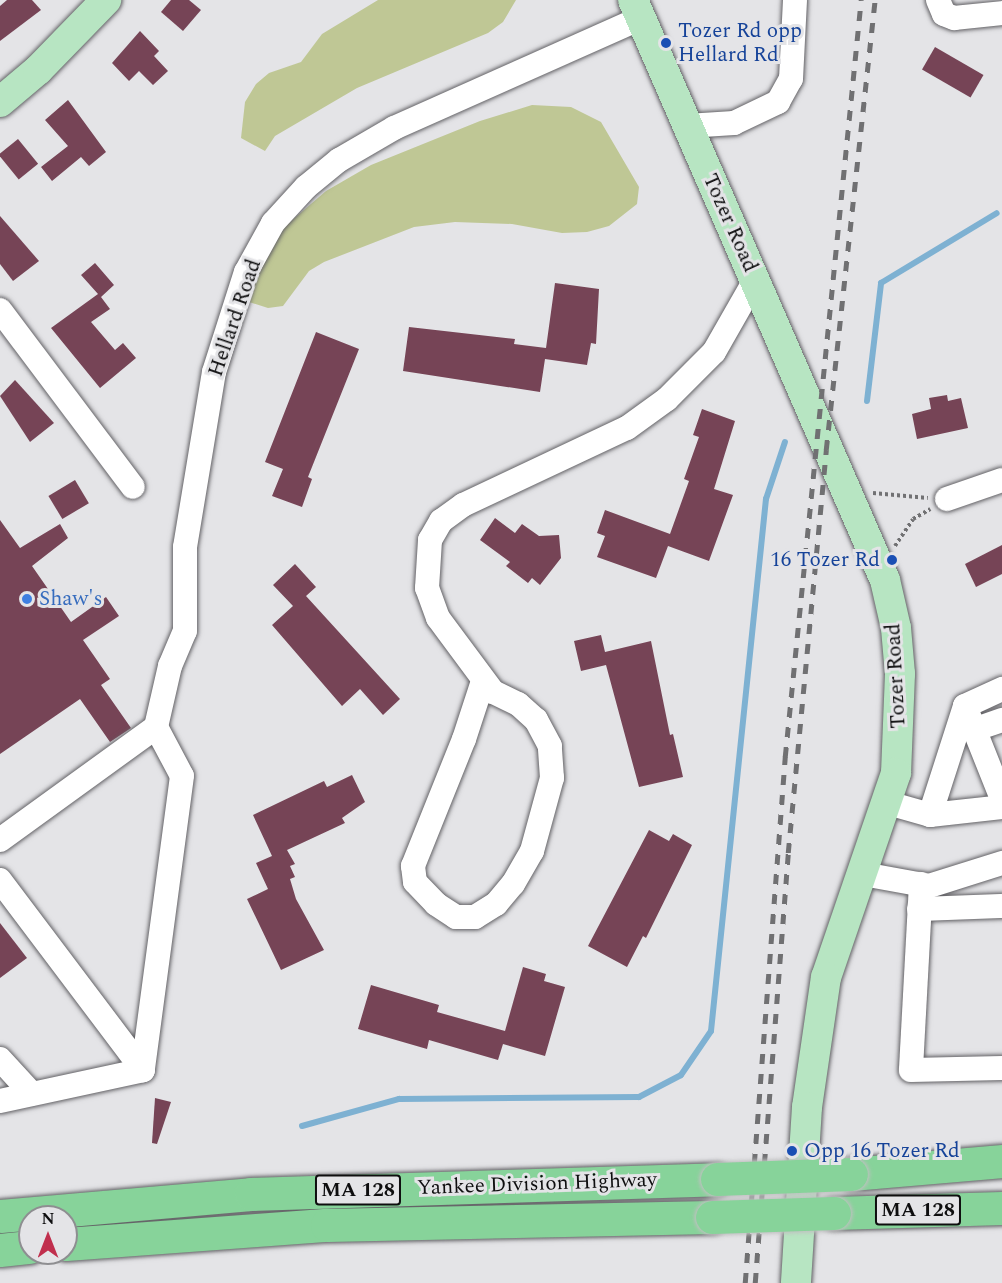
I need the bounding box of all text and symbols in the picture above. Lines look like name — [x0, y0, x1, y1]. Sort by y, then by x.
place label: Tozer Rd opp Hellard Rd — [678, 18, 802, 68]
marker: Tozer Rd opp Hellard Rd — [659, 36, 673, 50]
street label: Tozer Road — [697, 170, 763, 276]
street label: Hellard Road — [203, 256, 267, 380]
place label: 16 Tozer Rd — [770, 547, 880, 573]
marker: 16 Tozer Rd — [885, 553, 899, 567]
place label: Shaw's — [39, 586, 103, 612]
marker: Shaw's — [20, 592, 34, 606]
street label: Tozer Road — [881, 623, 911, 729]
place label: Opp 16 Tozer Rd — [804, 1138, 960, 1164]
marker: Opp 16 Tozer Rd — [785, 1144, 799, 1158]
street label: Yankee Division Highway — [417, 1167, 657, 1201]
road number: MA 128 — [314, 1173, 401, 1207]
road number: MA 128 — [874, 1193, 962, 1227]
north arrow — [18, 1205, 78, 1265]
text: N — [41, 1207, 55, 1231]

